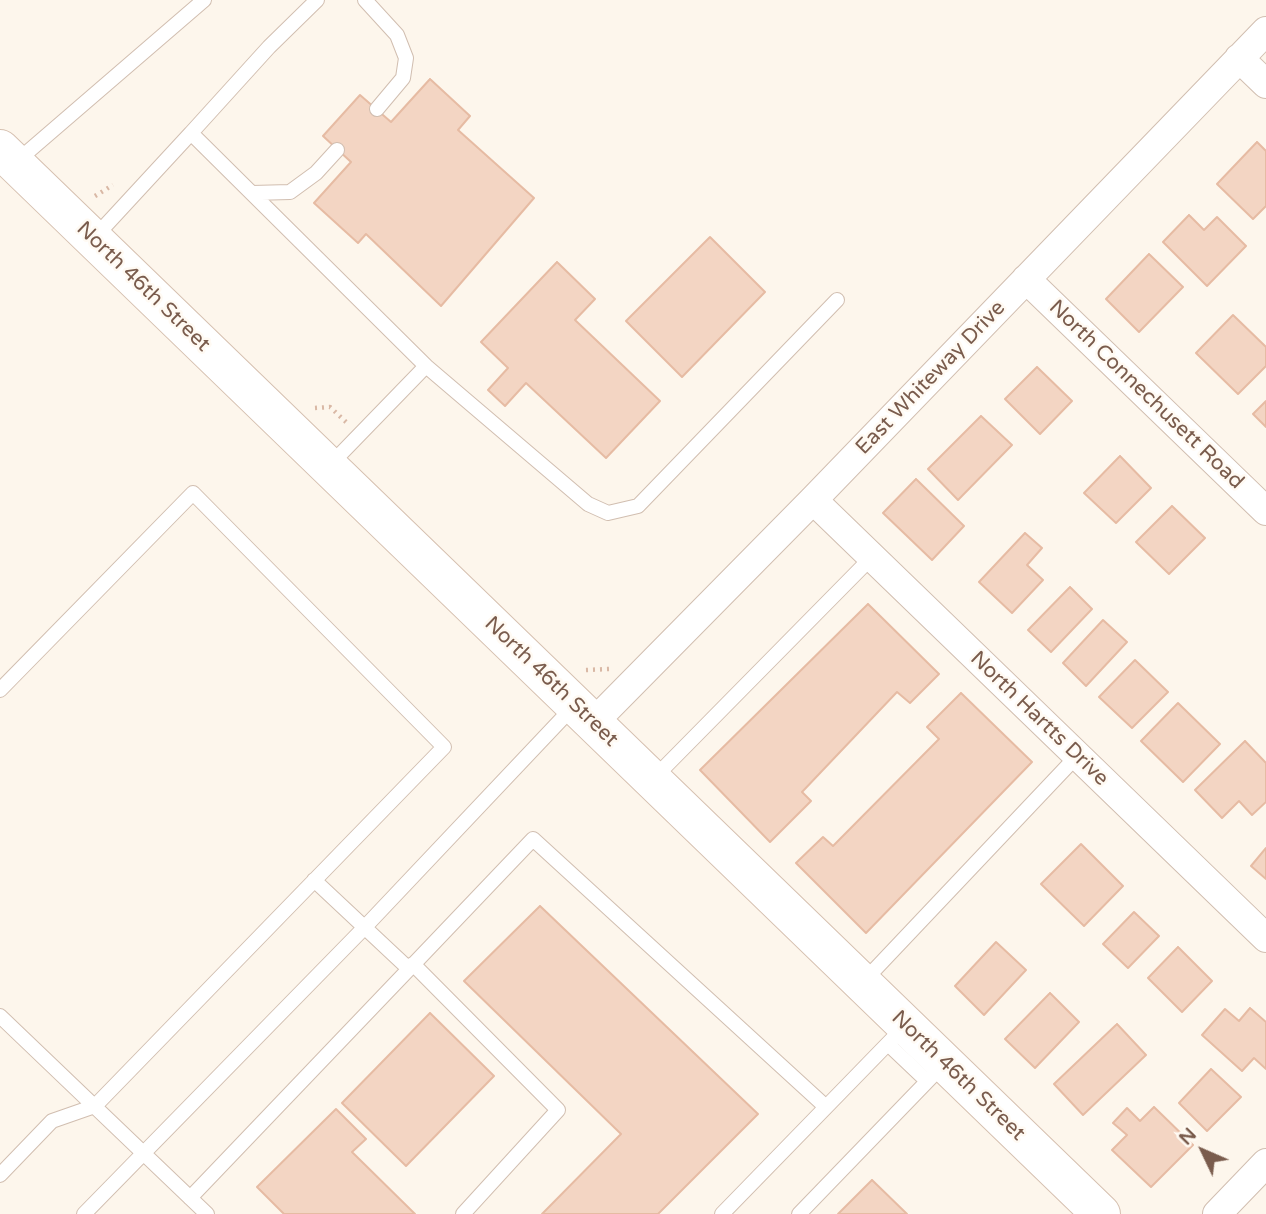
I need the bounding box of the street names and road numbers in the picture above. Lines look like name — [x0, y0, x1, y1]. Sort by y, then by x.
street label: North 46th Street — [71, 217, 215, 357]
street label: North Connechusett Road — [1043, 295, 1249, 495]
street label: East Whiteway Drive — [851, 296, 1011, 460]
street label: North 46th Street — [479, 612, 623, 752]
street label: North Hartts Drive — [965, 646, 1113, 792]
street label: North 46th Street — [886, 1006, 1030, 1146]

